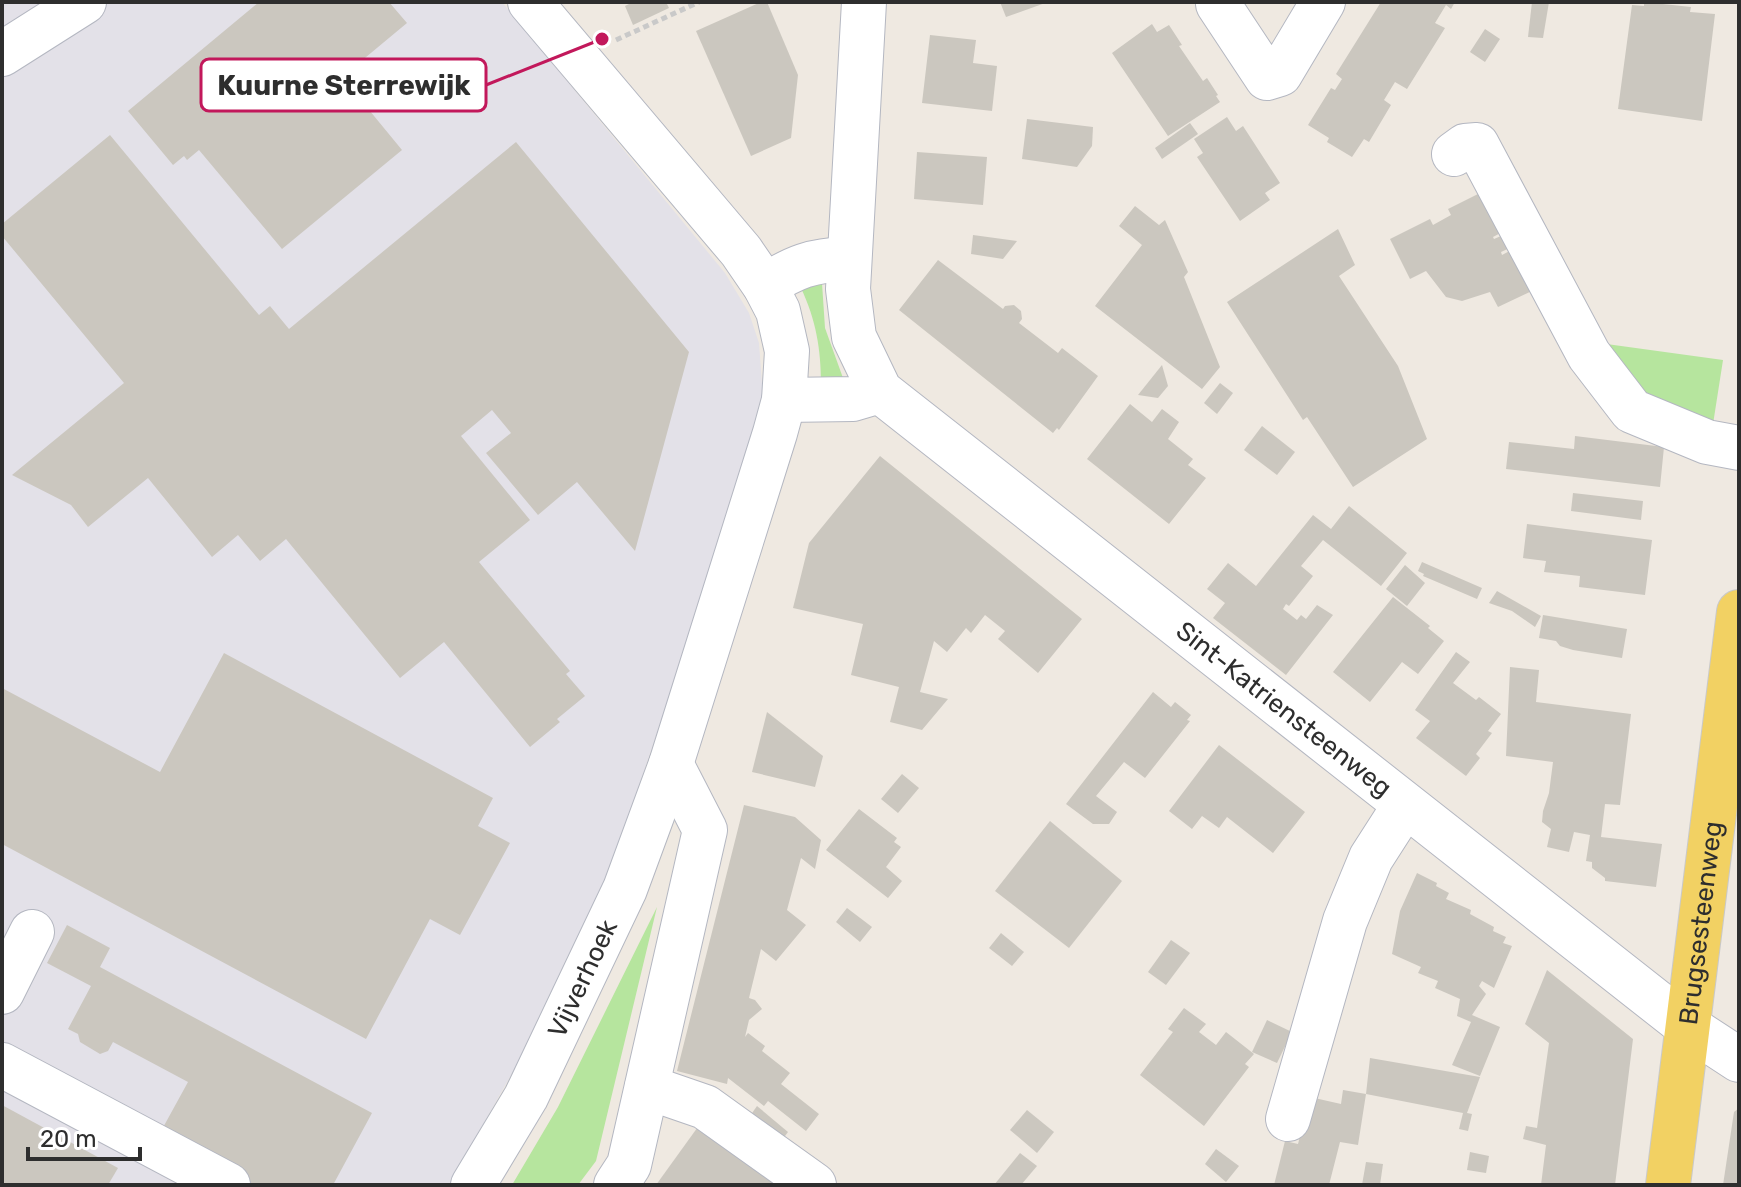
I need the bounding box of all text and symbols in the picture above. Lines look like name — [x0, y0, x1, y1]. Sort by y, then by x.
callout: Kuurne Sterrewijk — [201, 59, 486, 111]
text: Kuurne Sterrewijk — [217, 69, 471, 102]
street label: Sint-Katriensteenweg — [1170, 615, 1398, 804]
street label: Brugsesteenweg — [1673, 819, 1729, 1027]
street label: Vijverhoek — [542, 914, 624, 1043]
scale bar — [28, 1111, 140, 1161]
text: 20 m — [40, 1125, 97, 1153]

